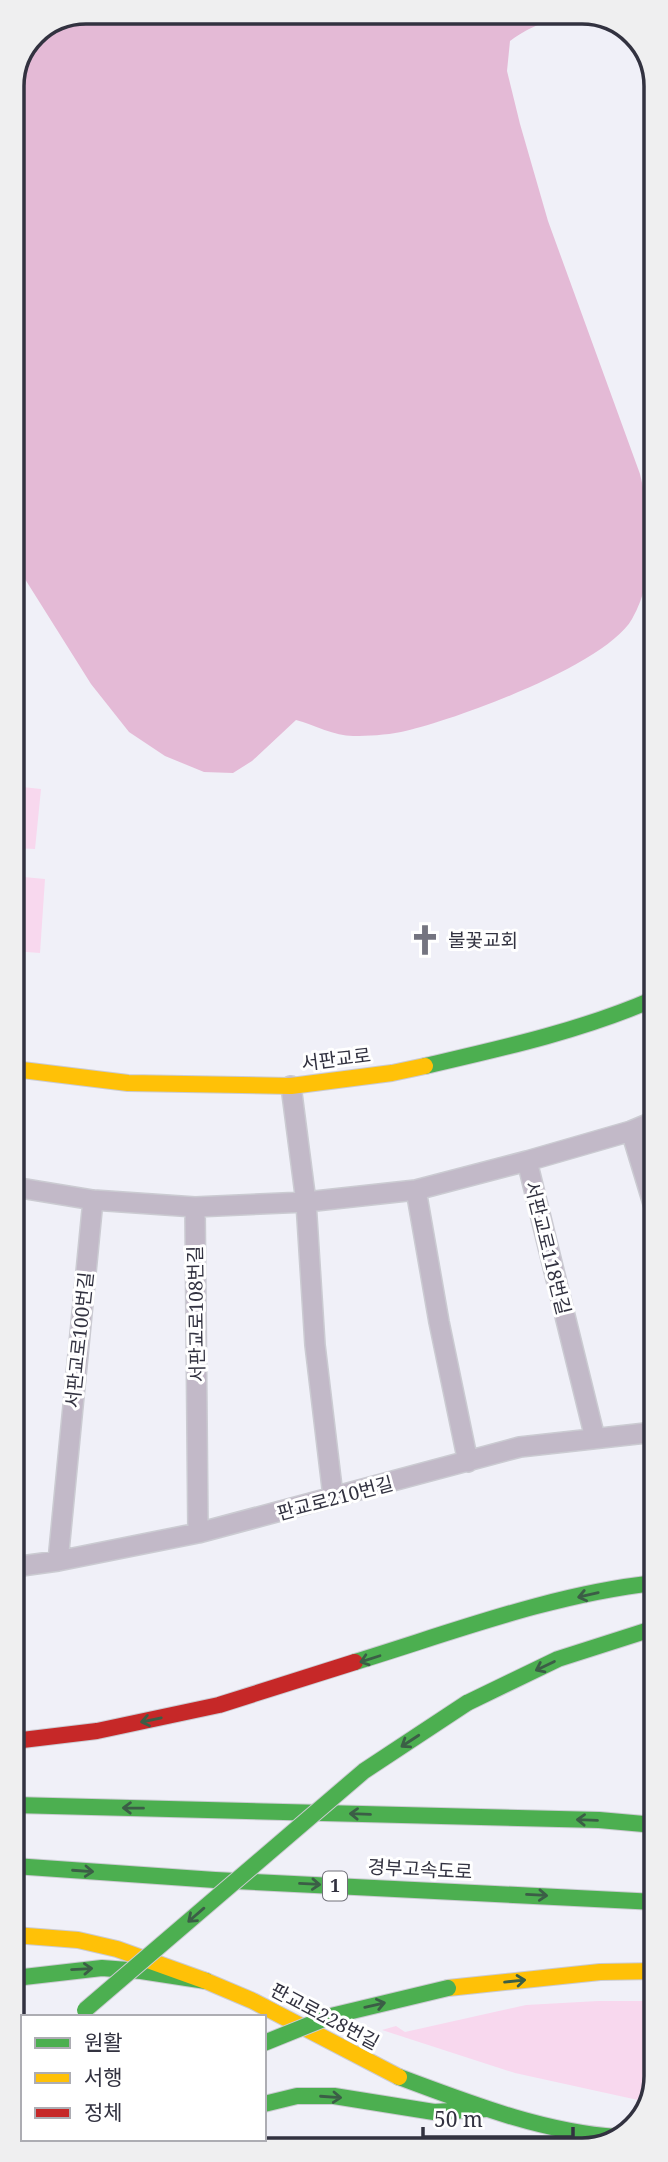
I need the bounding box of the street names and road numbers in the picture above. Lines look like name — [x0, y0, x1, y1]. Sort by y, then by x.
street label: 서판교로 — [300, 1042, 372, 1076]
street label: 서판교로118번길 — [519, 1179, 577, 1317]
street label: 서판교로108번길 — [182, 1245, 210, 1383]
street label: 서판교로100번길 — [59, 1271, 99, 1409]
street label: 판교로210번길 — [274, 1470, 396, 1526]
street label: 경부고속도로 — [367, 1853, 473, 1885]
road number: 1 — [323, 1872, 347, 1900]
street label: 판교로228번길 — [266, 1977, 384, 2055]

